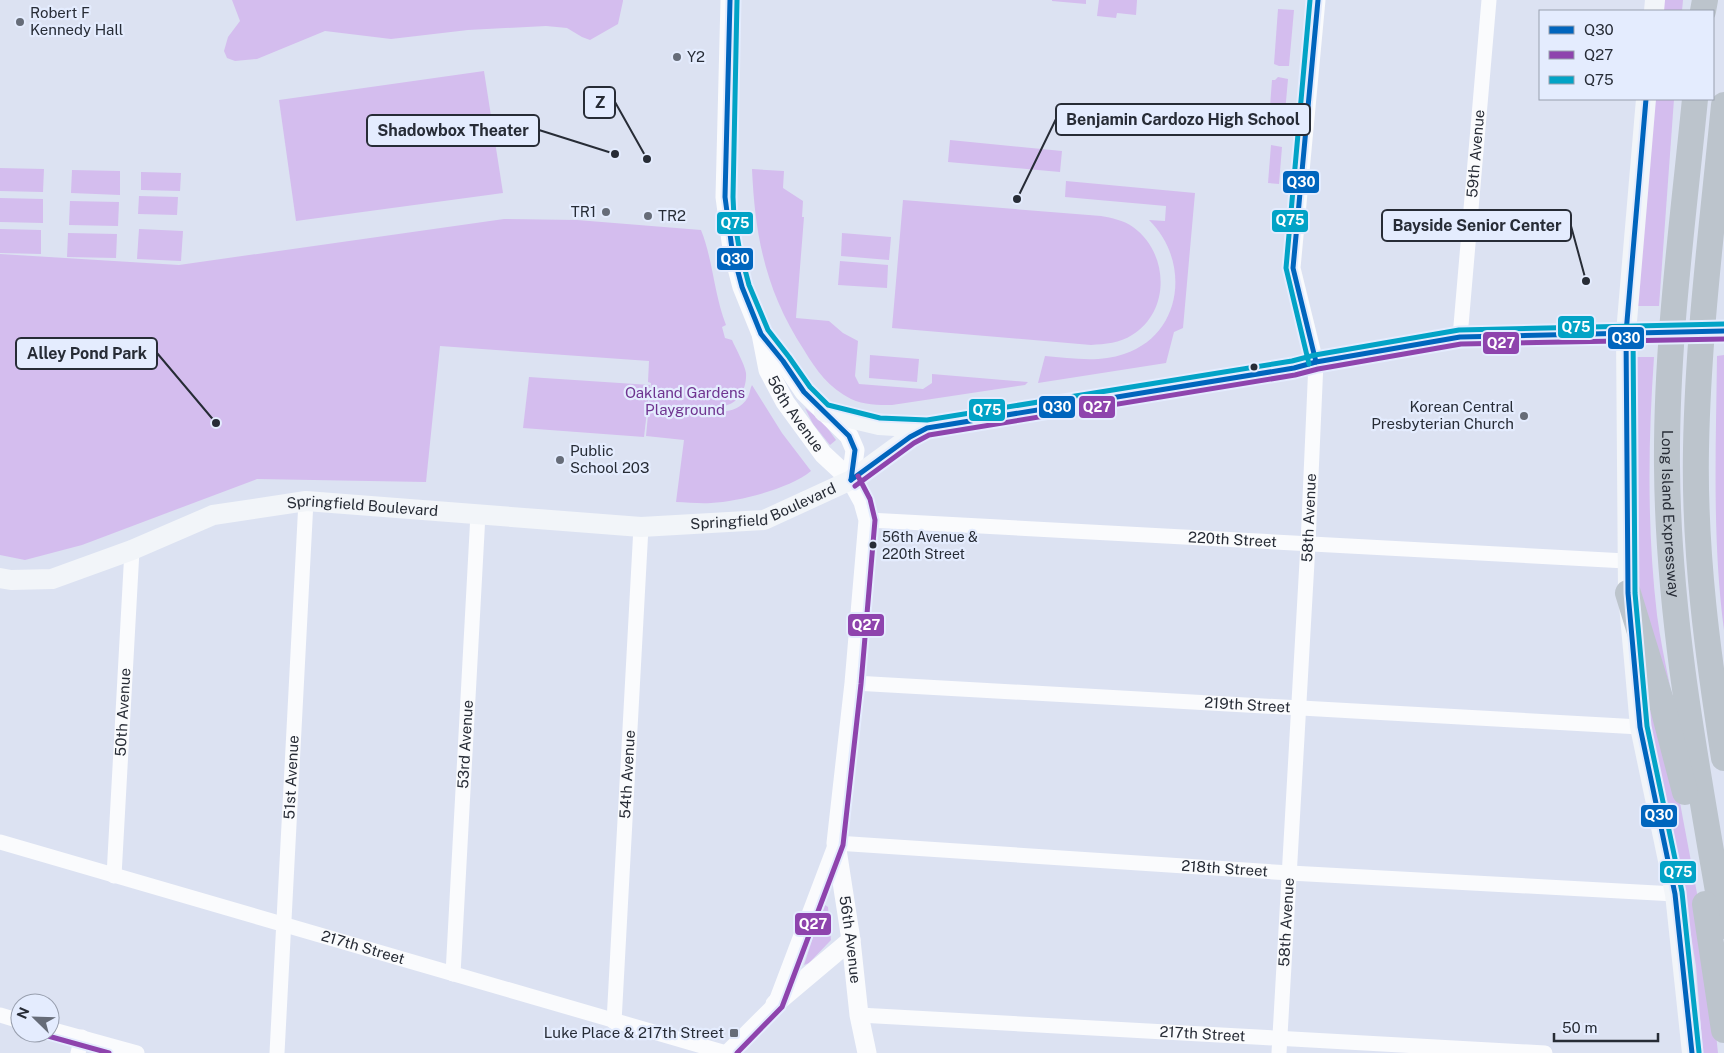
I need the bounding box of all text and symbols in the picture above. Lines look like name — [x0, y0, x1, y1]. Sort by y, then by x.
place label: Robert F Kennedy Hall — [30, 4, 123, 38]
legend — [1539, 10, 1714, 100]
marker: Robert F Kennedy Hall — [14, 16, 26, 28]
text: Q30 — [1584, 21, 1614, 38]
text: Q27 — [1584, 46, 1613, 63]
place label: Y2 — [687, 48, 705, 65]
marker: Y2 — [671, 51, 683, 63]
text: Q75 — [1584, 71, 1614, 88]
callout: Z — [584, 87, 615, 118]
text: Z — [595, 93, 606, 112]
callout: Benjamin Cardozo High School — [1056, 104, 1310, 135]
street label: 59th Avenue — [1463, 109, 1488, 199]
text: Benjamin Cardozo High School — [1066, 110, 1300, 129]
callout: Shadowbox Theater — [367, 115, 539, 146]
text: Shadowbox Theater — [377, 121, 529, 140]
line badge: Q30 — [1282, 170, 1320, 194]
text: Q30 — [1286, 174, 1316, 190]
place label: TR1 — [571, 203, 596, 220]
marker: TR1 — [600, 206, 612, 218]
place label: TR2 — [658, 207, 686, 224]
line badge: Q75 — [1271, 209, 1309, 233]
marker: TR2 — [642, 210, 654, 222]
callout: Bayside Senior Center — [1382, 210, 1571, 241]
line badge: Q75 — [716, 211, 754, 235]
text: Q75 — [1276, 212, 1304, 228]
text: Q75 — [721, 215, 749, 231]
text: Bayside Senior Center — [1392, 216, 1562, 235]
line badge: Q30 — [716, 247, 754, 271]
text: Q30 — [720, 251, 750, 267]
line badge: Q75 — [1557, 315, 1595, 339]
text: Q75 — [1562, 319, 1590, 335]
line badge: Q30 — [1607, 326, 1645, 350]
text: Q30 — [1611, 330, 1641, 346]
line badge: Q27 — [1482, 331, 1520, 355]
text: Q27 — [1487, 335, 1515, 351]
callout: Alley Pond Park — [16, 338, 157, 369]
text: Alley Pond Park — [27, 344, 147, 363]
unlabelled marker — [1249, 362, 1259, 372]
street label: 56th Avenue — [764, 372, 828, 455]
park label: Oakland Gardens Playground — [625, 384, 745, 418]
line badge: Q30 — [1038, 395, 1076, 419]
line badge: Q27 — [1078, 395, 1116, 419]
line badge: Q75 — [968, 398, 1006, 422]
place label: Korean Central Presbyterian Church — [1371, 398, 1514, 432]
text: Q30 — [1042, 399, 1072, 415]
text: Q27 — [1083, 399, 1111, 415]
text: Q75 — [973, 402, 1001, 418]
marker: Korean Central Presbyterian Church — [1518, 410, 1530, 422]
street label: Long Island Expressway — [1659, 430, 1683, 598]
place label: Public School 203 — [570, 442, 649, 476]
marker: Public School 203 — [554, 454, 566, 466]
street label: 58th Avenue — [1298, 473, 1319, 563]
street label: Springfield Boulevard — [690, 479, 838, 532]
street label: Springfield Boulevard — [285, 492, 439, 519]
street label: 220th Street — [1188, 528, 1278, 550]
place label: 56th Avenue & 220th Street — [882, 529, 978, 562]
marker: 56th Avenue & 220th Street — [868, 540, 878, 550]
line badge: Q27 — [847, 613, 885, 637]
text: Q27 — [852, 617, 880, 633]
street label: 50th Avenue — [112, 668, 133, 757]
street label: 219th Street — [1204, 694, 1291, 715]
street label: 53rd Avenue — [454, 699, 476, 789]
street label: 54th Avenue — [616, 730, 638, 819]
street label: 51st Avenue — [280, 735, 302, 820]
line badge: Q30 — [1640, 804, 1678, 828]
text: Q30 — [1644, 807, 1674, 823]
street label: 218th Street — [1181, 857, 1269, 880]
line badge: Q75 — [1659, 860, 1697, 884]
text: Q75 — [1664, 864, 1692, 880]
street label: 58th Avenue — [1275, 877, 1297, 967]
street label: 56th Avenue — [836, 894, 865, 984]
line badge: Q27 — [794, 912, 832, 936]
text: Q27 — [799, 916, 827, 932]
street label: 217th Street — [319, 927, 407, 967]
north arrow — [10, 993, 60, 1043]
text: N — [14, 1005, 33, 1021]
scale bar — [1554, 1010, 1658, 1042]
text: 50 m — [1562, 1019, 1597, 1036]
street label: 217th Street — [1159, 1023, 1246, 1044]
place label: Luke Place & 217th Street — [544, 1024, 724, 1041]
marker: Luke Place & 217th Street — [728, 1027, 740, 1039]

